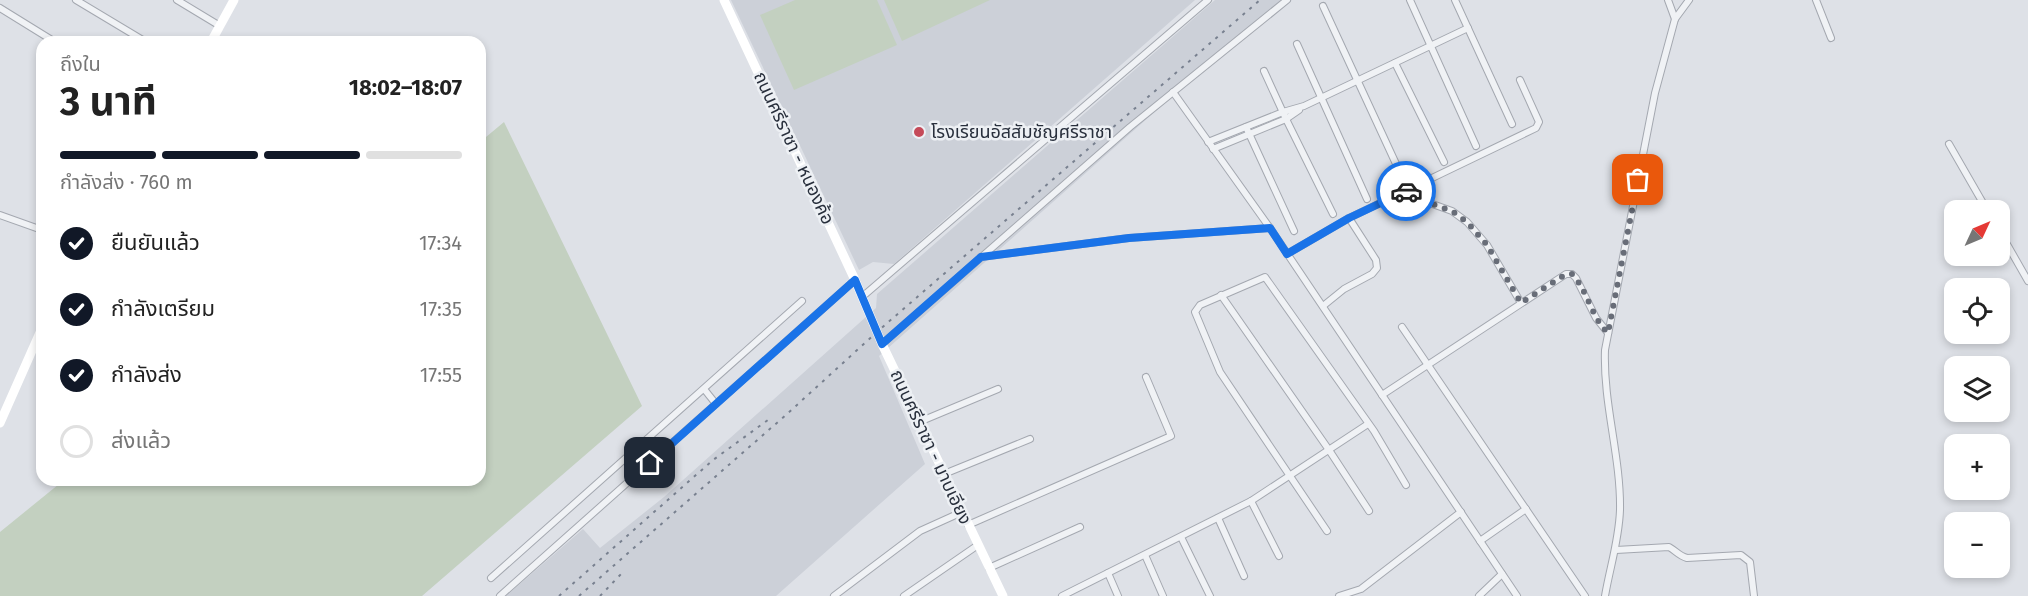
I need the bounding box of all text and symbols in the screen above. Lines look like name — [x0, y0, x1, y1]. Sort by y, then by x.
text: ถึงใน — [60, 52, 101, 76]
street label: ถนนศรีราชา - หนองค้อ — [749, 68, 839, 228]
text: 18:02–18:07 — [349, 74, 462, 101]
text: 3 นาที — [60, 79, 157, 125]
place label: โรงเรียนอัสสัมชัญศรีราชา — [931, 121, 1112, 143]
marker: โรงเรียนอัสสัมชัญศรีราชา — [912, 125, 926, 139]
pin — [1612, 154, 1663, 205]
courier — [1376, 161, 1436, 221]
icon: bag — [1621, 163, 1654, 196]
text: กำลังส่ง · 760 m — [60, 170, 193, 194]
icon: car — [1390, 175, 1423, 208]
north arrow — [1944, 200, 2010, 266]
map controls — [1944, 200, 2010, 578]
icon: check — [60, 227, 93, 260]
text: ยืนยันแล้ว — [111, 229, 200, 256]
text: 17:34 — [419, 231, 462, 255]
button: locate — [1944, 278, 2010, 344]
icon: check — [60, 293, 93, 326]
text: กำลังเตรียม — [111, 295, 215, 322]
text: 17:35 — [419, 297, 462, 321]
button: layers — [1944, 356, 2010, 422]
icon: check — [60, 359, 93, 392]
text: กำลังส่ง — [111, 361, 182, 388]
text: 17:55 — [420, 363, 462, 387]
street label: ถนนศรีราชา - มาบเอียง — [886, 366, 976, 528]
text: ส่งแล้ว — [111, 427, 171, 454]
button: + — [1944, 434, 2010, 500]
pin — [624, 437, 675, 488]
icon: home — [633, 446, 666, 479]
button: − — [1944, 512, 2010, 578]

